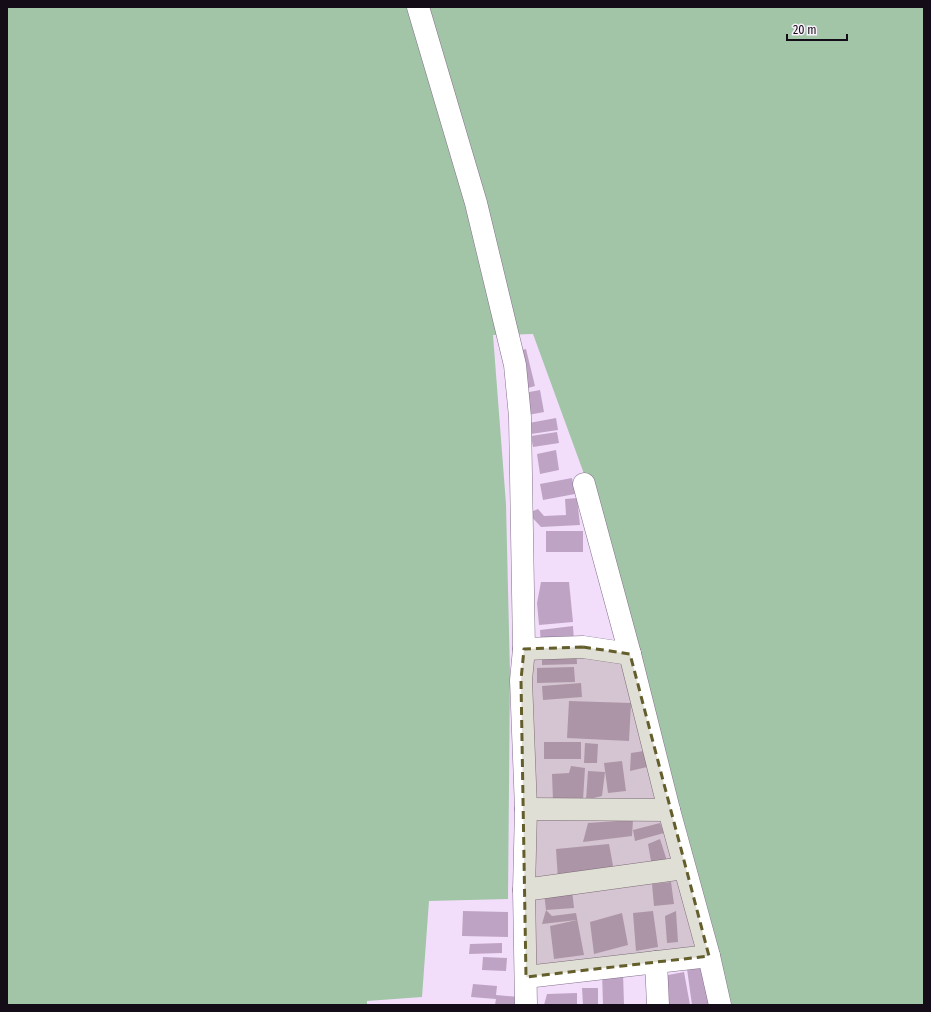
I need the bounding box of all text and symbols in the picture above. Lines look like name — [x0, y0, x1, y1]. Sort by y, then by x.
scale bar — [787, 16, 847, 42]
text: 20 m — [793, 23, 817, 37]

